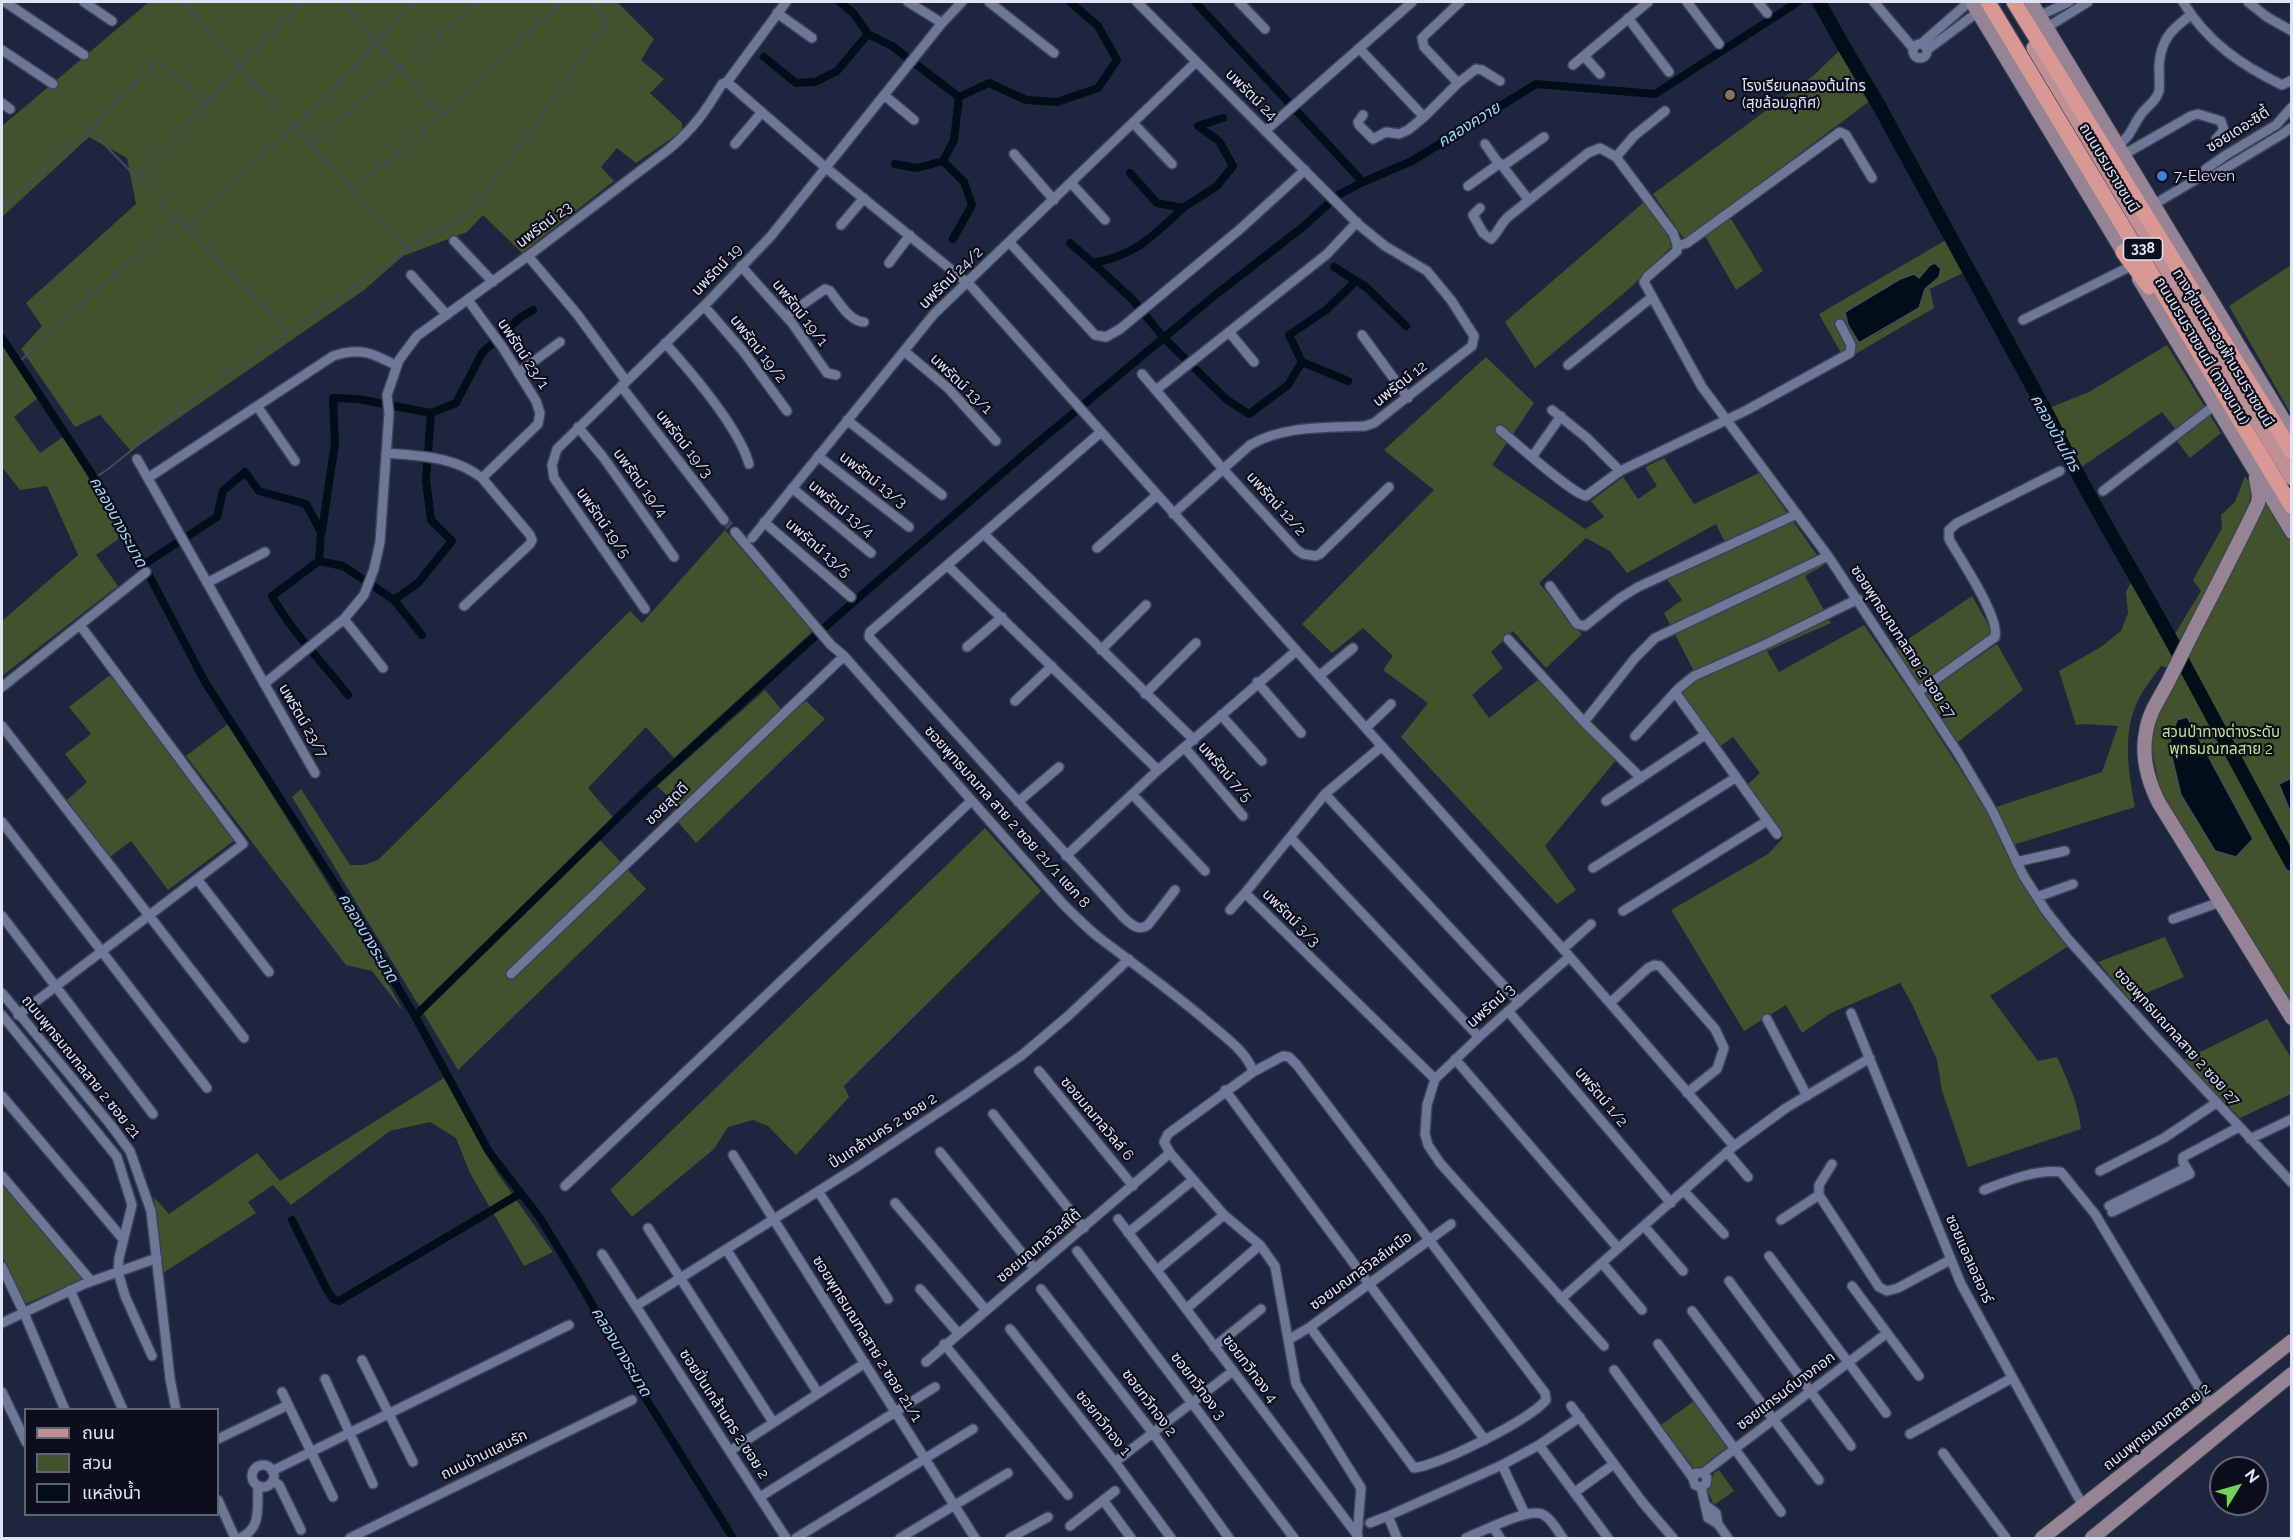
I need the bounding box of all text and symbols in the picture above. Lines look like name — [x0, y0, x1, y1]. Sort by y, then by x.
street label: นพรัตน์ 24 — [1221, 65, 1281, 125]
place label: โรงเรียนคลองต้นไทร (สุขล้อมอุทิศ) — [1742, 77, 1866, 112]
marker: โรงเรียนคลองต้นไทร (สุขล้อมอุทิศ) — [1723, 88, 1737, 102]
water label: คลองควาย — [1434, 98, 1504, 152]
street label: ซอยเดอะซิตี้ — [2203, 104, 2273, 156]
street label: ถนนบรมราชชนนี — [2075, 120, 2143, 216]
place label: 7-Eleven — [2174, 167, 2235, 185]
marker: 7-Eleven — [2155, 169, 2169, 183]
street label: นพรัตน์ 23 — [512, 198, 576, 252]
road number: 338 — [2124, 238, 2162, 260]
street label: นพรัตน์ 19 — [688, 240, 746, 300]
street label: นพรัตน์ 24/2 — [915, 243, 987, 313]
street label: ทางคู่ขนานลอยฟ้าบรมราชชนนี — [2169, 266, 2277, 430]
street label: ถนนบรมราชชนนี (ทางขนาน) — [2151, 274, 2253, 428]
street label: นพรัตน์ 19/1 — [768, 276, 832, 350]
street label: นพรัตน์ 19/2 — [726, 311, 790, 387]
street label: นพรัตน์ 23/1 — [494, 315, 552, 393]
street label: นพรัตน์ 13/1 — [926, 350, 996, 418]
street label: นพรัตน์ 12 — [1369, 357, 1431, 411]
water label: คลองบ้านไทร — [2026, 391, 2084, 475]
street label: นพรัตน์ 19/3 — [652, 406, 716, 482]
street label: นพรัตน์ 19/4 — [609, 445, 671, 521]
street label: นพรัตน์ 13/3 — [836, 448, 910, 512]
street label: นพรัตน์ 12/2 — [1242, 468, 1310, 540]
water label: คลองบางระมาด — [85, 473, 151, 571]
street label: นพรัตน์ 13/4 — [805, 476, 877, 542]
street label: นพรัตน์ 19/5 — [572, 484, 634, 562]
street label: นพรัตน์ 13/5 — [782, 515, 854, 581]
street label: ซอยพุทธมณฑลสาย 2 ซอย 27 — [1847, 562, 1959, 722]
street label: นพรัตน์ 23/7 — [275, 681, 331, 761]
street label: ซอยพุทธมณฑล สาย 2 ซอย 21/1 แยก 8 — [920, 722, 1094, 912]
park label: สวนป่าทางต่างระดับ พุทธมณฑลสาย 2 — [2162, 723, 2280, 758]
street label: นพรัตน์ 7/5 — [1194, 738, 1256, 806]
street label: ซอยสุดดี — [642, 779, 692, 829]
street label: นพรัตน์ 3/3 — [1258, 885, 1324, 951]
water label: คลองบางระมาด — [334, 890, 402, 986]
street label: ซอยพุทธมณฑลสาย 2 ซอย 27 — [2110, 964, 2244, 1110]
street label: นพรัตน์ 3 — [1463, 980, 1519, 1032]
street label: ถนนพุทธมณฑลสาย 2 ซอย 21 — [18, 992, 144, 1142]
street label: นพรัตน์ 1/2 — [1571, 1063, 1631, 1131]
street label: ซอยมณฑลวิลล์ 6 — [1057, 1073, 1137, 1165]
street label: ปิ่นเกล้านคร 2 ซอย 2 — [826, 1089, 940, 1173]
street label: ซอยมณฑลวิลล์ใต้ — [993, 1205, 1085, 1287]
street label: ซอยแอลเอสอาร์ — [1941, 1212, 1997, 1306]
street label: ซอยมณฑลวิลล์เหนือ — [1306, 1228, 1416, 1314]
street label: ซอยพุทธมณฑลสาย 2 ซอย 21/1 — [808, 1253, 926, 1425]
water label: คลองบางระมาด — [587, 1304, 655, 1400]
street label: ซอยทวีทอง 4 — [1219, 1332, 1281, 1406]
street label: ซอยปิ่นเกล้านคร 2 ซอย 2 — [675, 1346, 773, 1482]
street label: ซอยแกรนด์บางกอก — [1733, 1348, 1839, 1434]
street label: ซอยทวีทอง 3 — [1167, 1349, 1229, 1423]
street label: ซอยทวีทอง 2 — [1118, 1366, 1180, 1440]
street label: ถนนพุทธมณฑลสาย 2 — [2100, 1380, 2214, 1474]
street label: ซอยทวีทอง 1 — [1072, 1387, 1134, 1459]
legend — [24, 1408, 219, 1516]
text: ถนน — [82, 1422, 115, 1443]
street label: ถนนบ้านแสนรัก — [438, 1426, 530, 1484]
text: สวน — [82, 1452, 112, 1473]
north arrow — [2209, 1456, 2269, 1516]
text: N — [2241, 1465, 2263, 1487]
text: แหล่งน้ำ — [82, 1482, 141, 1503]

